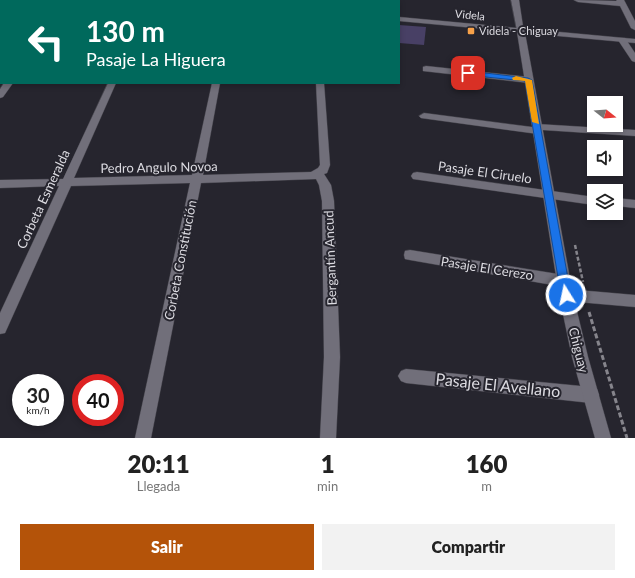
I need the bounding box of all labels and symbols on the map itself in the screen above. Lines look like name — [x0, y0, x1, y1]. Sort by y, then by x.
street label: Videla — [454, 6, 486, 23]
place label: Videla - Chiguay — [479, 24, 558, 37]
marker: Videla - Chiguay — [466, 26, 476, 36]
pin — [451, 56, 485, 90]
north arrow — [587, 96, 623, 132]
street label: Corbeta Esmeralda — [13, 147, 73, 251]
street label: Pedro Angulo Novoa — [100, 158, 218, 176]
street label: Pasaje El Ciruelo — [437, 158, 533, 186]
street label: Corbeta Constitución — [161, 199, 199, 321]
street label: Bergantín Ancud — [320, 210, 340, 306]
street label: Pasaje El Cerezo — [440, 253, 534, 283]
position arrow — [545, 274, 587, 316]
street label: Chiguay — [566, 326, 592, 375]
street label: Pasaje El Avellano — [435, 369, 561, 400]
speed limit sign: 40 — [72, 374, 124, 426]

